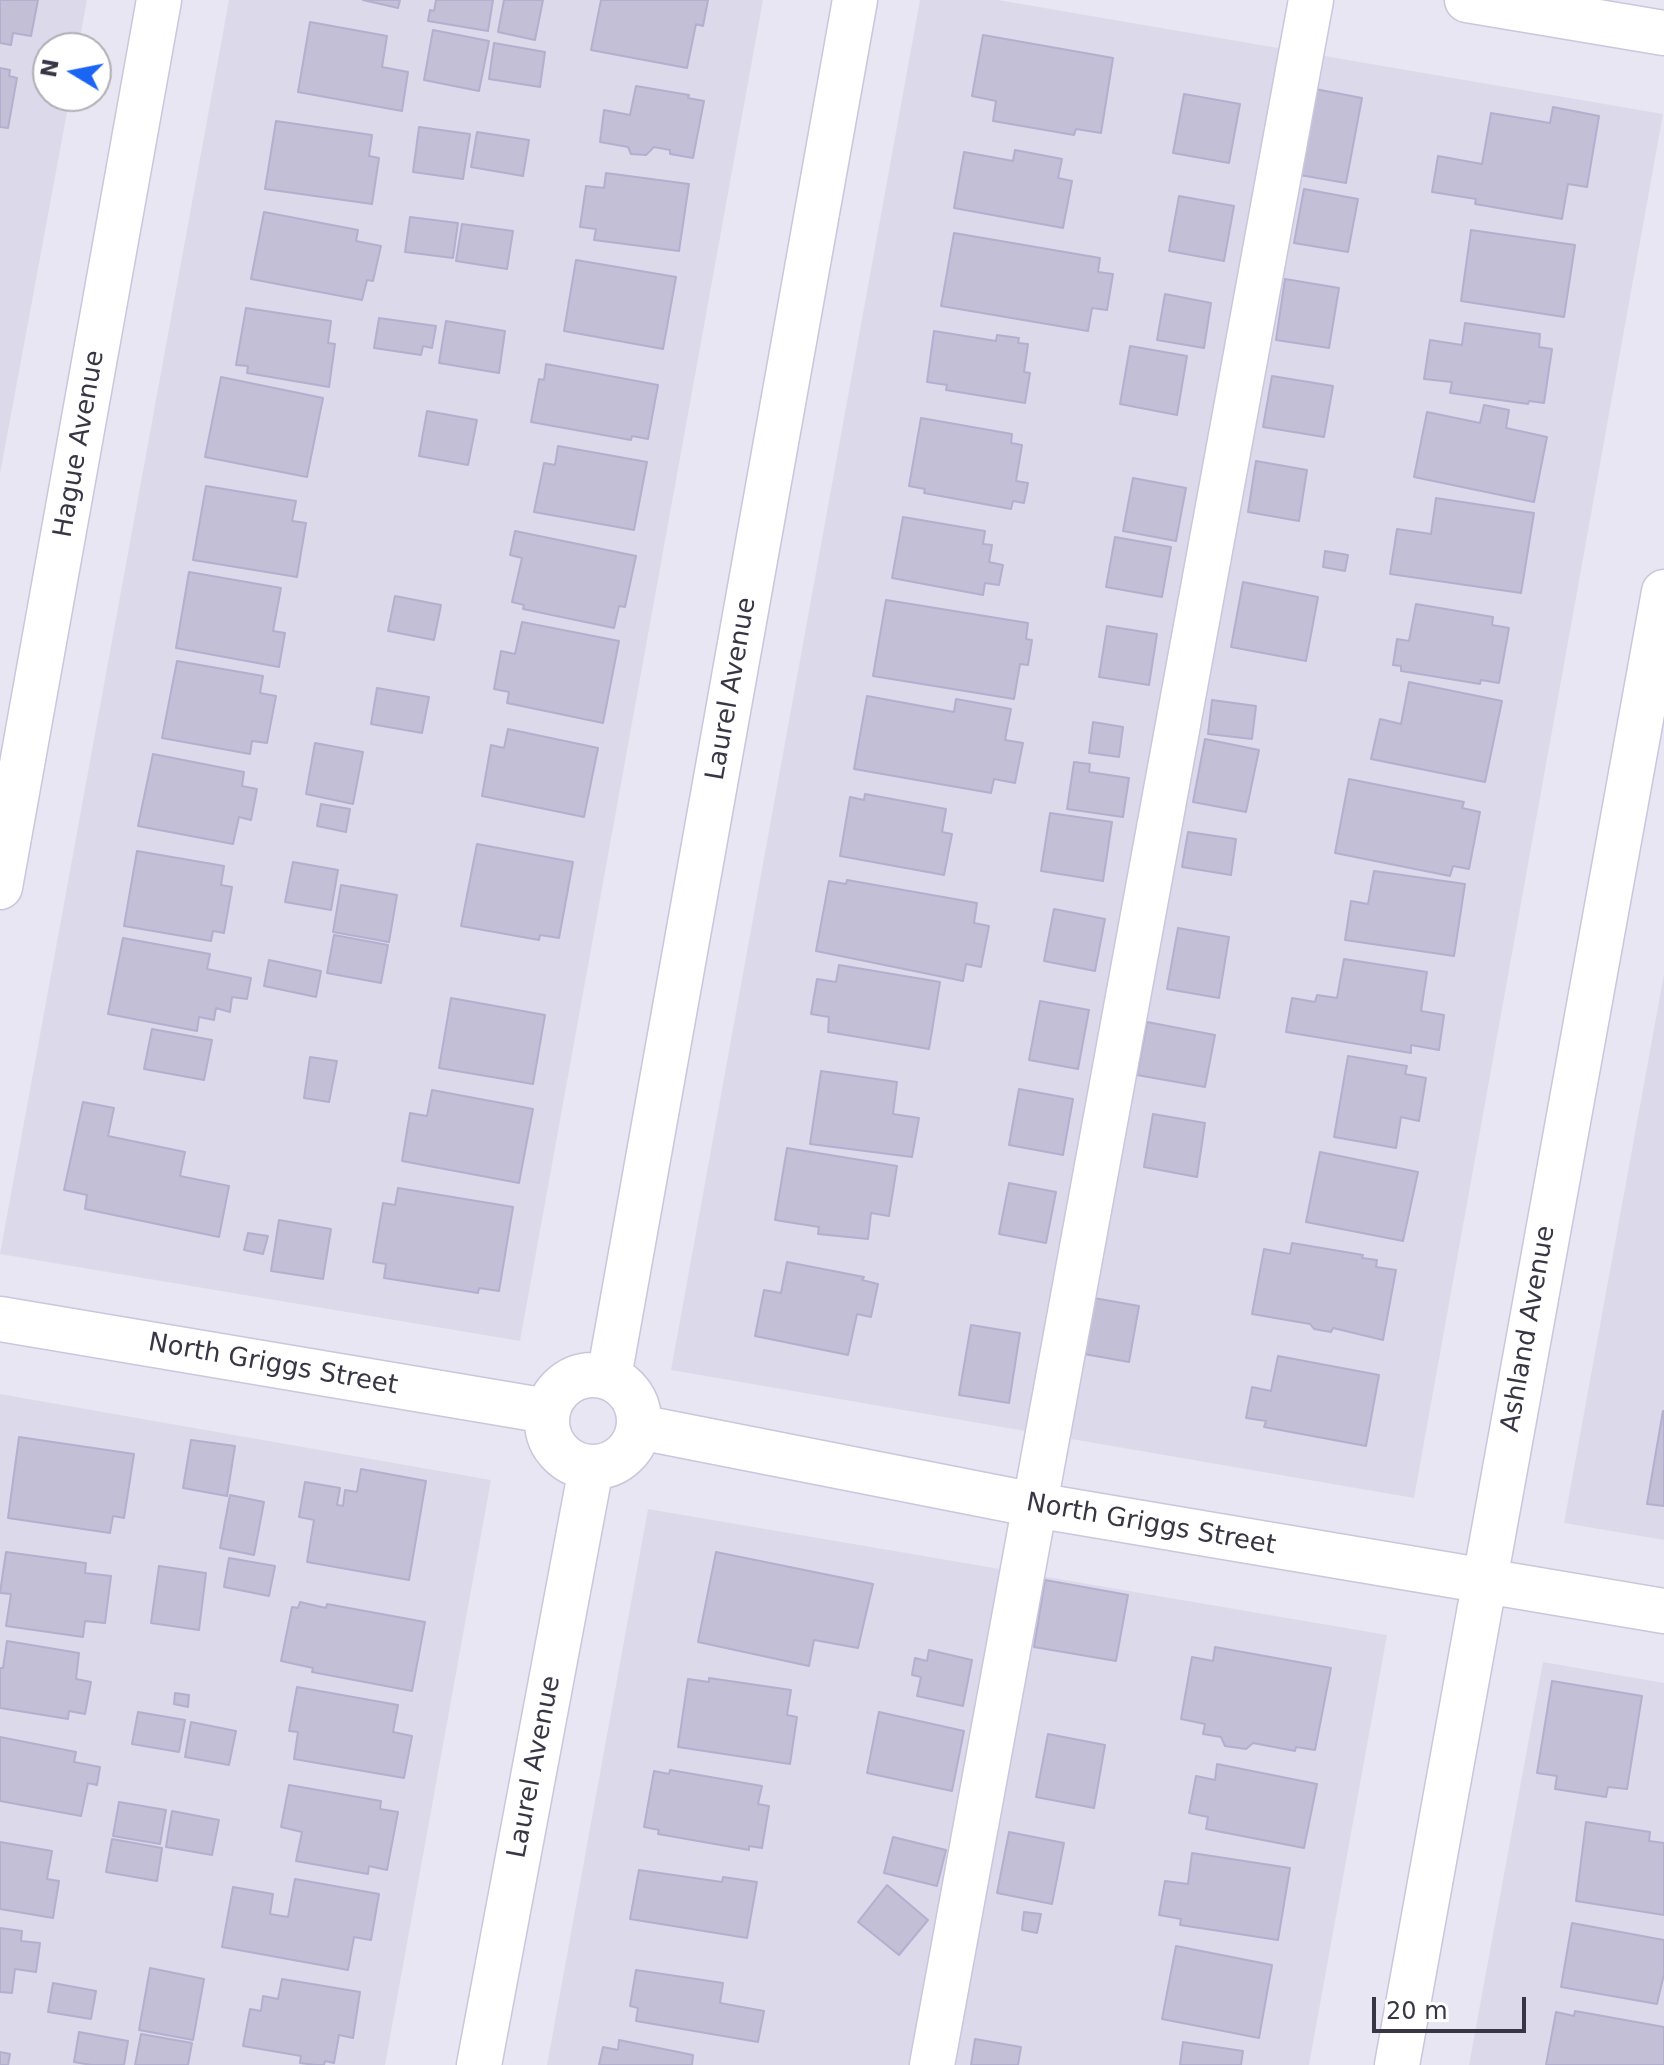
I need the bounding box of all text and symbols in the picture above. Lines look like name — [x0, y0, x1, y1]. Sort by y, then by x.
north arrow — [32, 32, 112, 112]
text: N — [36, 57, 64, 79]
street label: Hague Avenue — [48, 348, 112, 540]
street label: Laurel Avenue — [701, 595, 763, 783]
street label: Ashland Avenue — [1496, 1223, 1562, 1435]
street label: North Griggs Street — [146, 1328, 400, 1402]
street label: North Griggs Street — [1024, 1488, 1278, 1562]
street label: Laurel Avenue — [502, 1673, 568, 1861]
scale bar — [1376, 1981, 1530, 2031]
text: 20 m — [1386, 1997, 1448, 2025]

